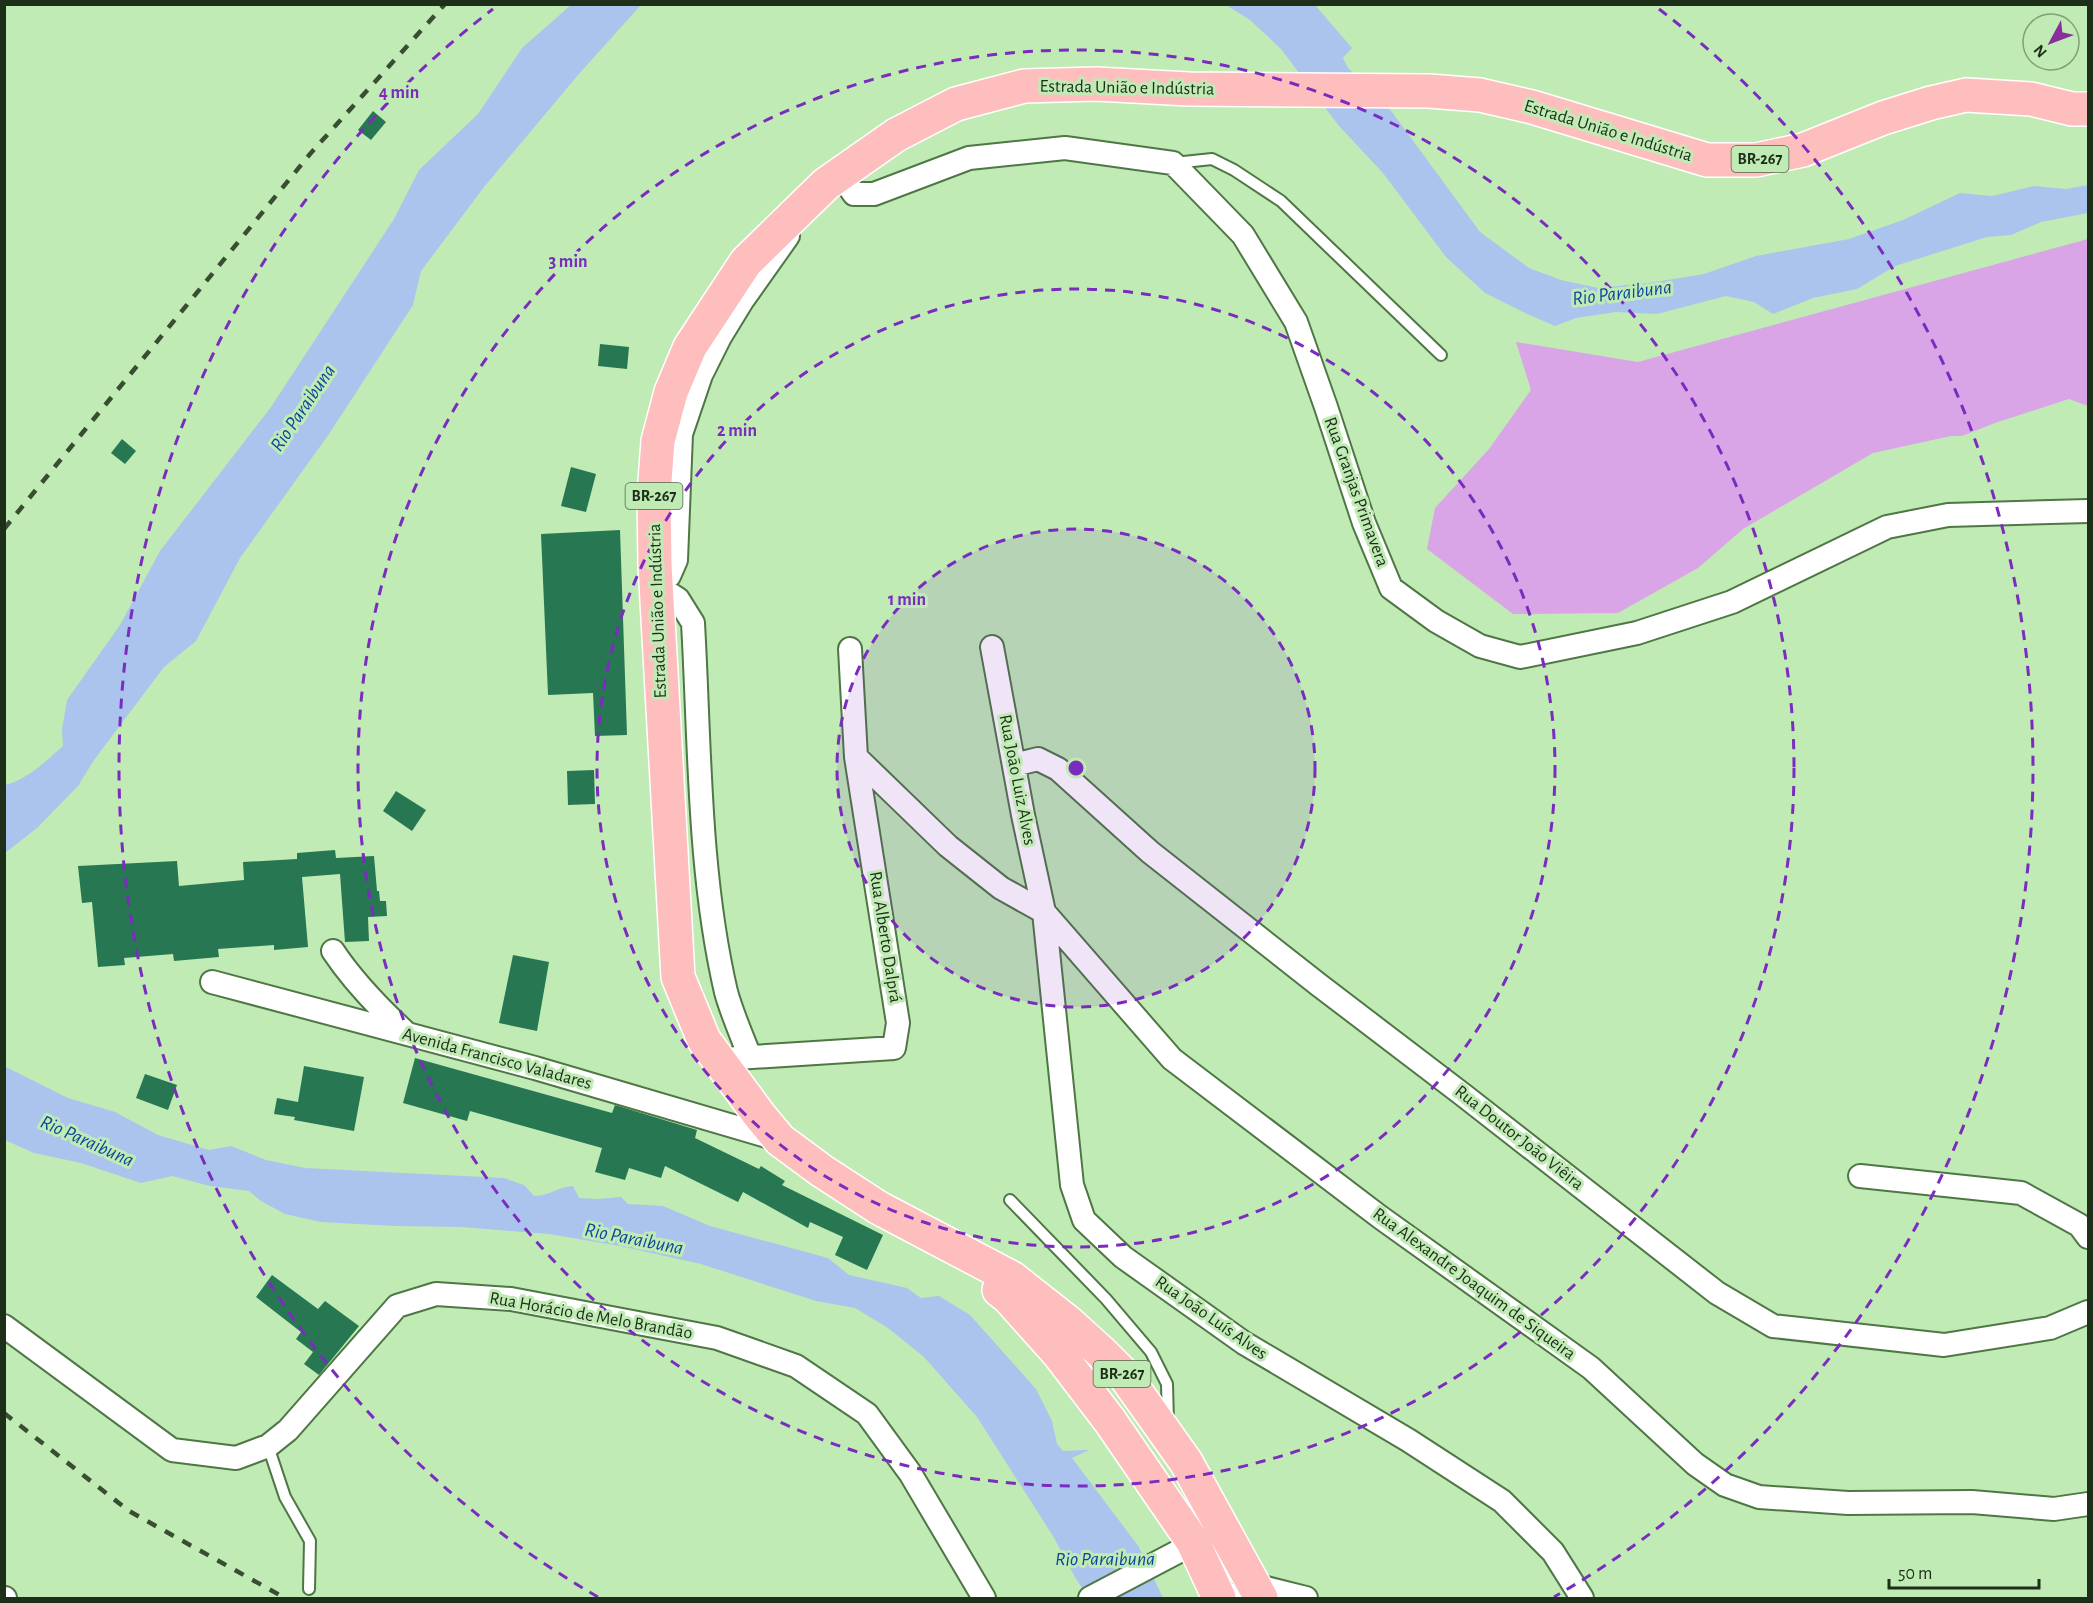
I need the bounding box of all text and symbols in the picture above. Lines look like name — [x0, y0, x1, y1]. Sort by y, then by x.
north arrow — [2021, 12, 2081, 72]
text: N — [2031, 42, 2050, 61]
street label: Estrada União e Indústria — [1039, 77, 1215, 99]
text: 4 min — [379, 84, 419, 102]
street label: Estrada União e Indústria — [1522, 97, 1694, 165]
road number: BR-267 — [1732, 146, 1788, 172]
text: 3 min — [548, 253, 588, 271]
water label: Rio Paraibuna — [1571, 277, 1673, 309]
water label: Rio Paraibuna — [267, 361, 339, 455]
street label: Rua Granjas Primavera — [1321, 415, 1391, 569]
text: 2 min — [717, 422, 757, 440]
road number: BR-267 — [626, 483, 682, 509]
street label: Estrada União e Indústria — [646, 523, 670, 699]
text: 1 min — [888, 591, 926, 609]
street label: Rua Joāo Luiz Alves — [995, 713, 1039, 847]
centre of rings — [1066, 758, 1086, 778]
street label: Rua Alberto Dalprá — [866, 870, 904, 1004]
street label: Avenida Francisco Valadares — [400, 1025, 594, 1093]
street label: Rua Doutor João Viêira — [1451, 1082, 1587, 1194]
water label: Rio Paraibuna — [37, 1112, 137, 1170]
street label: Rua Alexandre Joaquim de Siqueira — [1369, 1205, 1579, 1363]
water label: Rio Paraibuna — [583, 1220, 685, 1258]
street label: Rua João Luís Alves — [1152, 1273, 1270, 1363]
street label: Rua Horácio de Melo Brandão — [488, 1289, 694, 1343]
road number: BR-267 — [1094, 1361, 1150, 1387]
water label: Rio Paraibuna — [1055, 1549, 1155, 1569]
scale bar — [1889, 1552, 2039, 1590]
text: 50 m — [1898, 1565, 1932, 1583]

